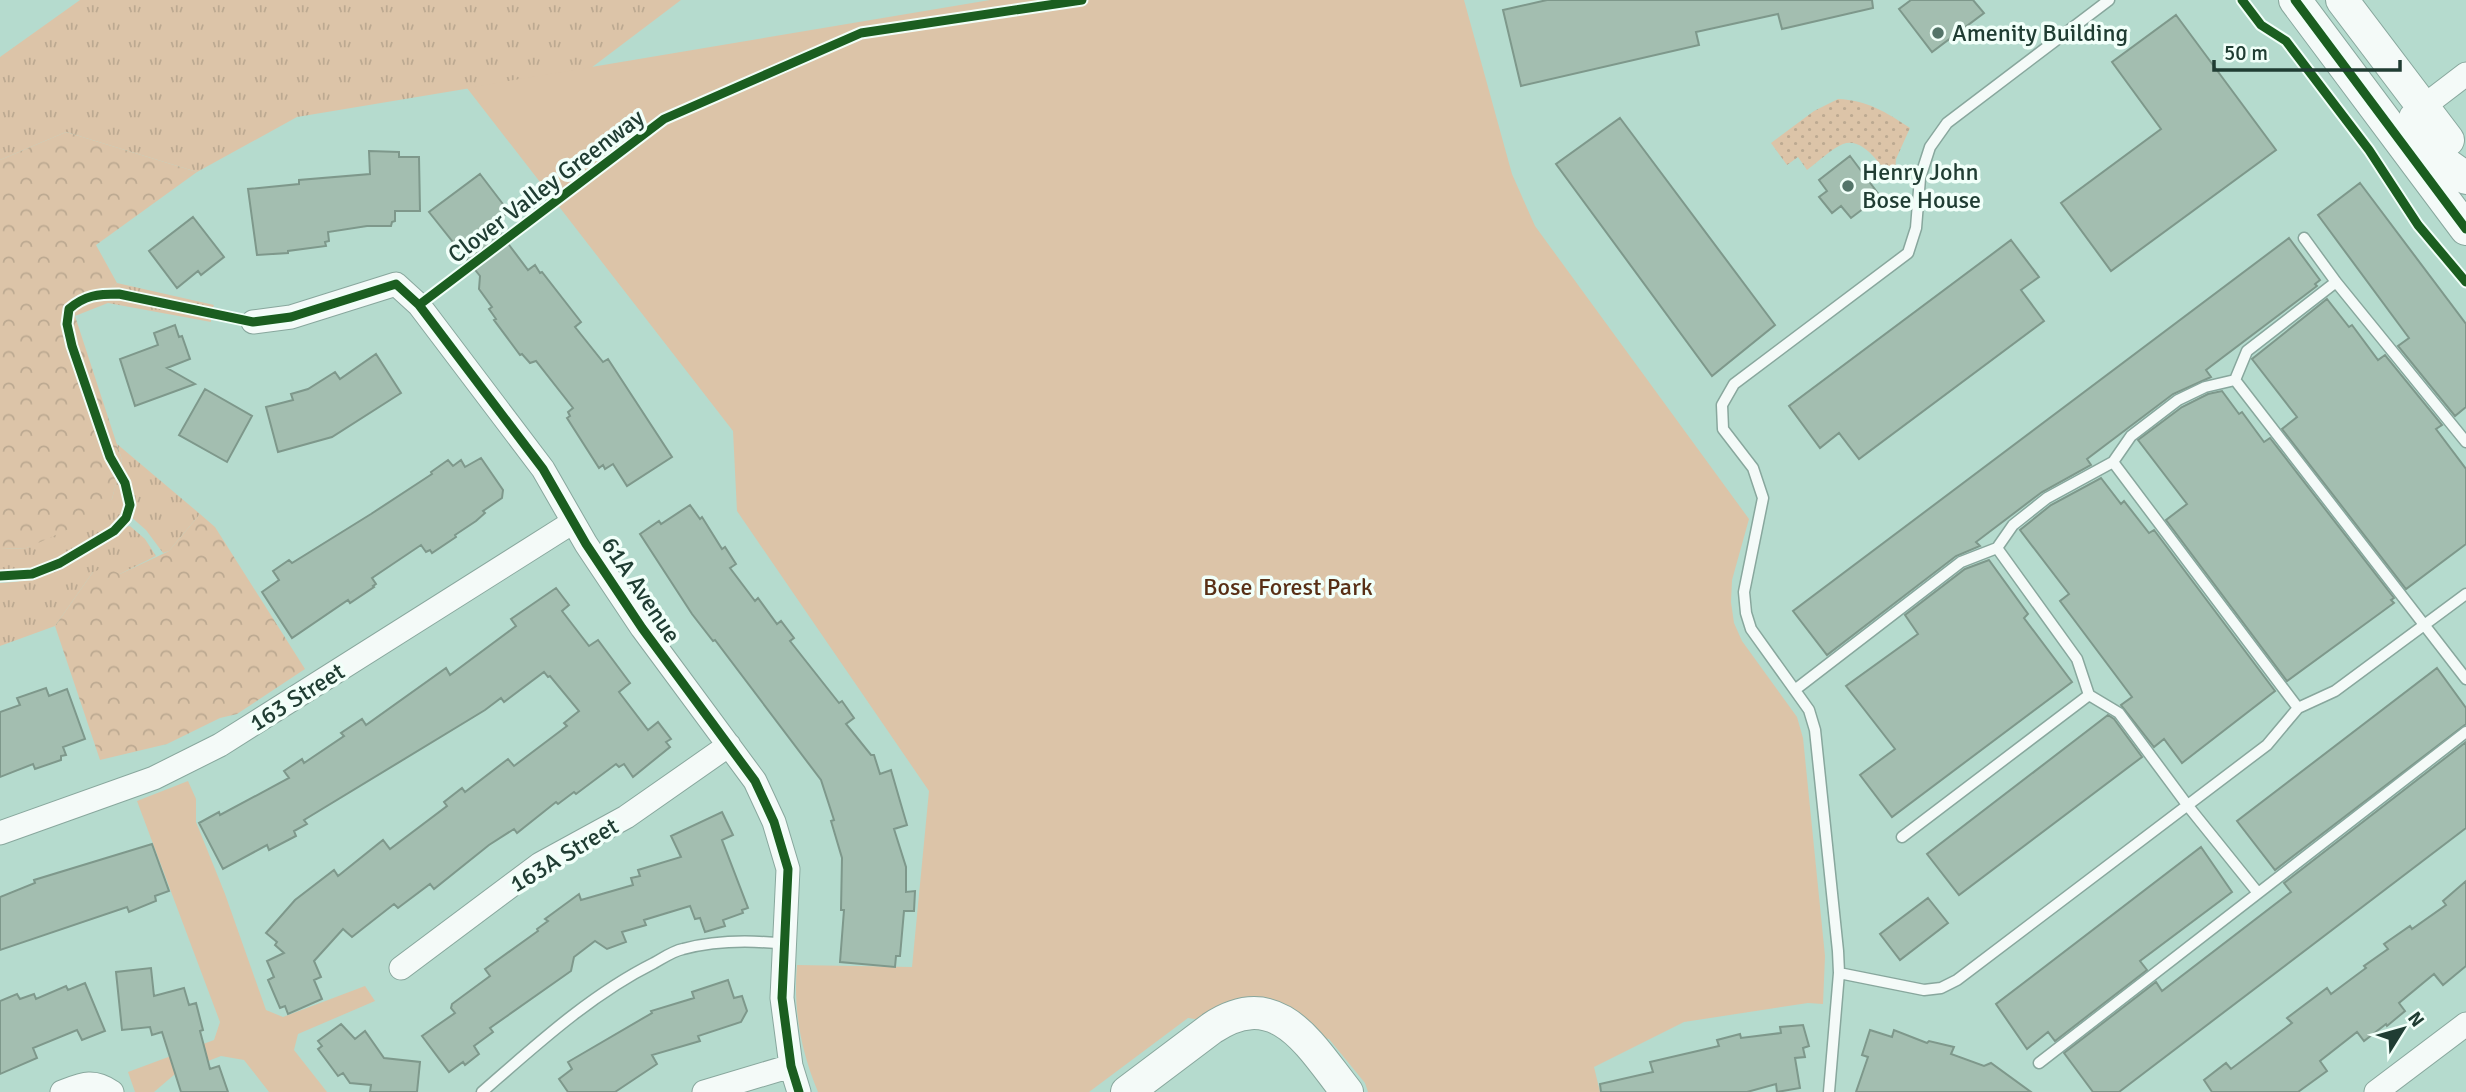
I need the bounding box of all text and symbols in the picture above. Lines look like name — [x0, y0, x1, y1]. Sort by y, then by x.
place label: Amenity Building — [1952, 18, 2128, 48]
marker: Amenity Building — [1930, 25, 1946, 41]
scale bar — [2214, 28, 2400, 72]
text: 50 m — [2224, 40, 2268, 66]
street label: Clover Valley Greenway — [442, 102, 650, 270]
place label: Henry John Bose House — [1862, 157, 1981, 215]
marker: Henry John Bose House — [1840, 178, 1856, 194]
street label: 61A Avenue — [595, 531, 687, 649]
park label: Bose Forest Park — [1203, 572, 1373, 602]
street label: 163 Street — [244, 656, 350, 738]
street label: 163A Street — [504, 811, 624, 899]
north arrow — [2368, 994, 2438, 1064]
text: N — [2402, 1007, 2429, 1032]

